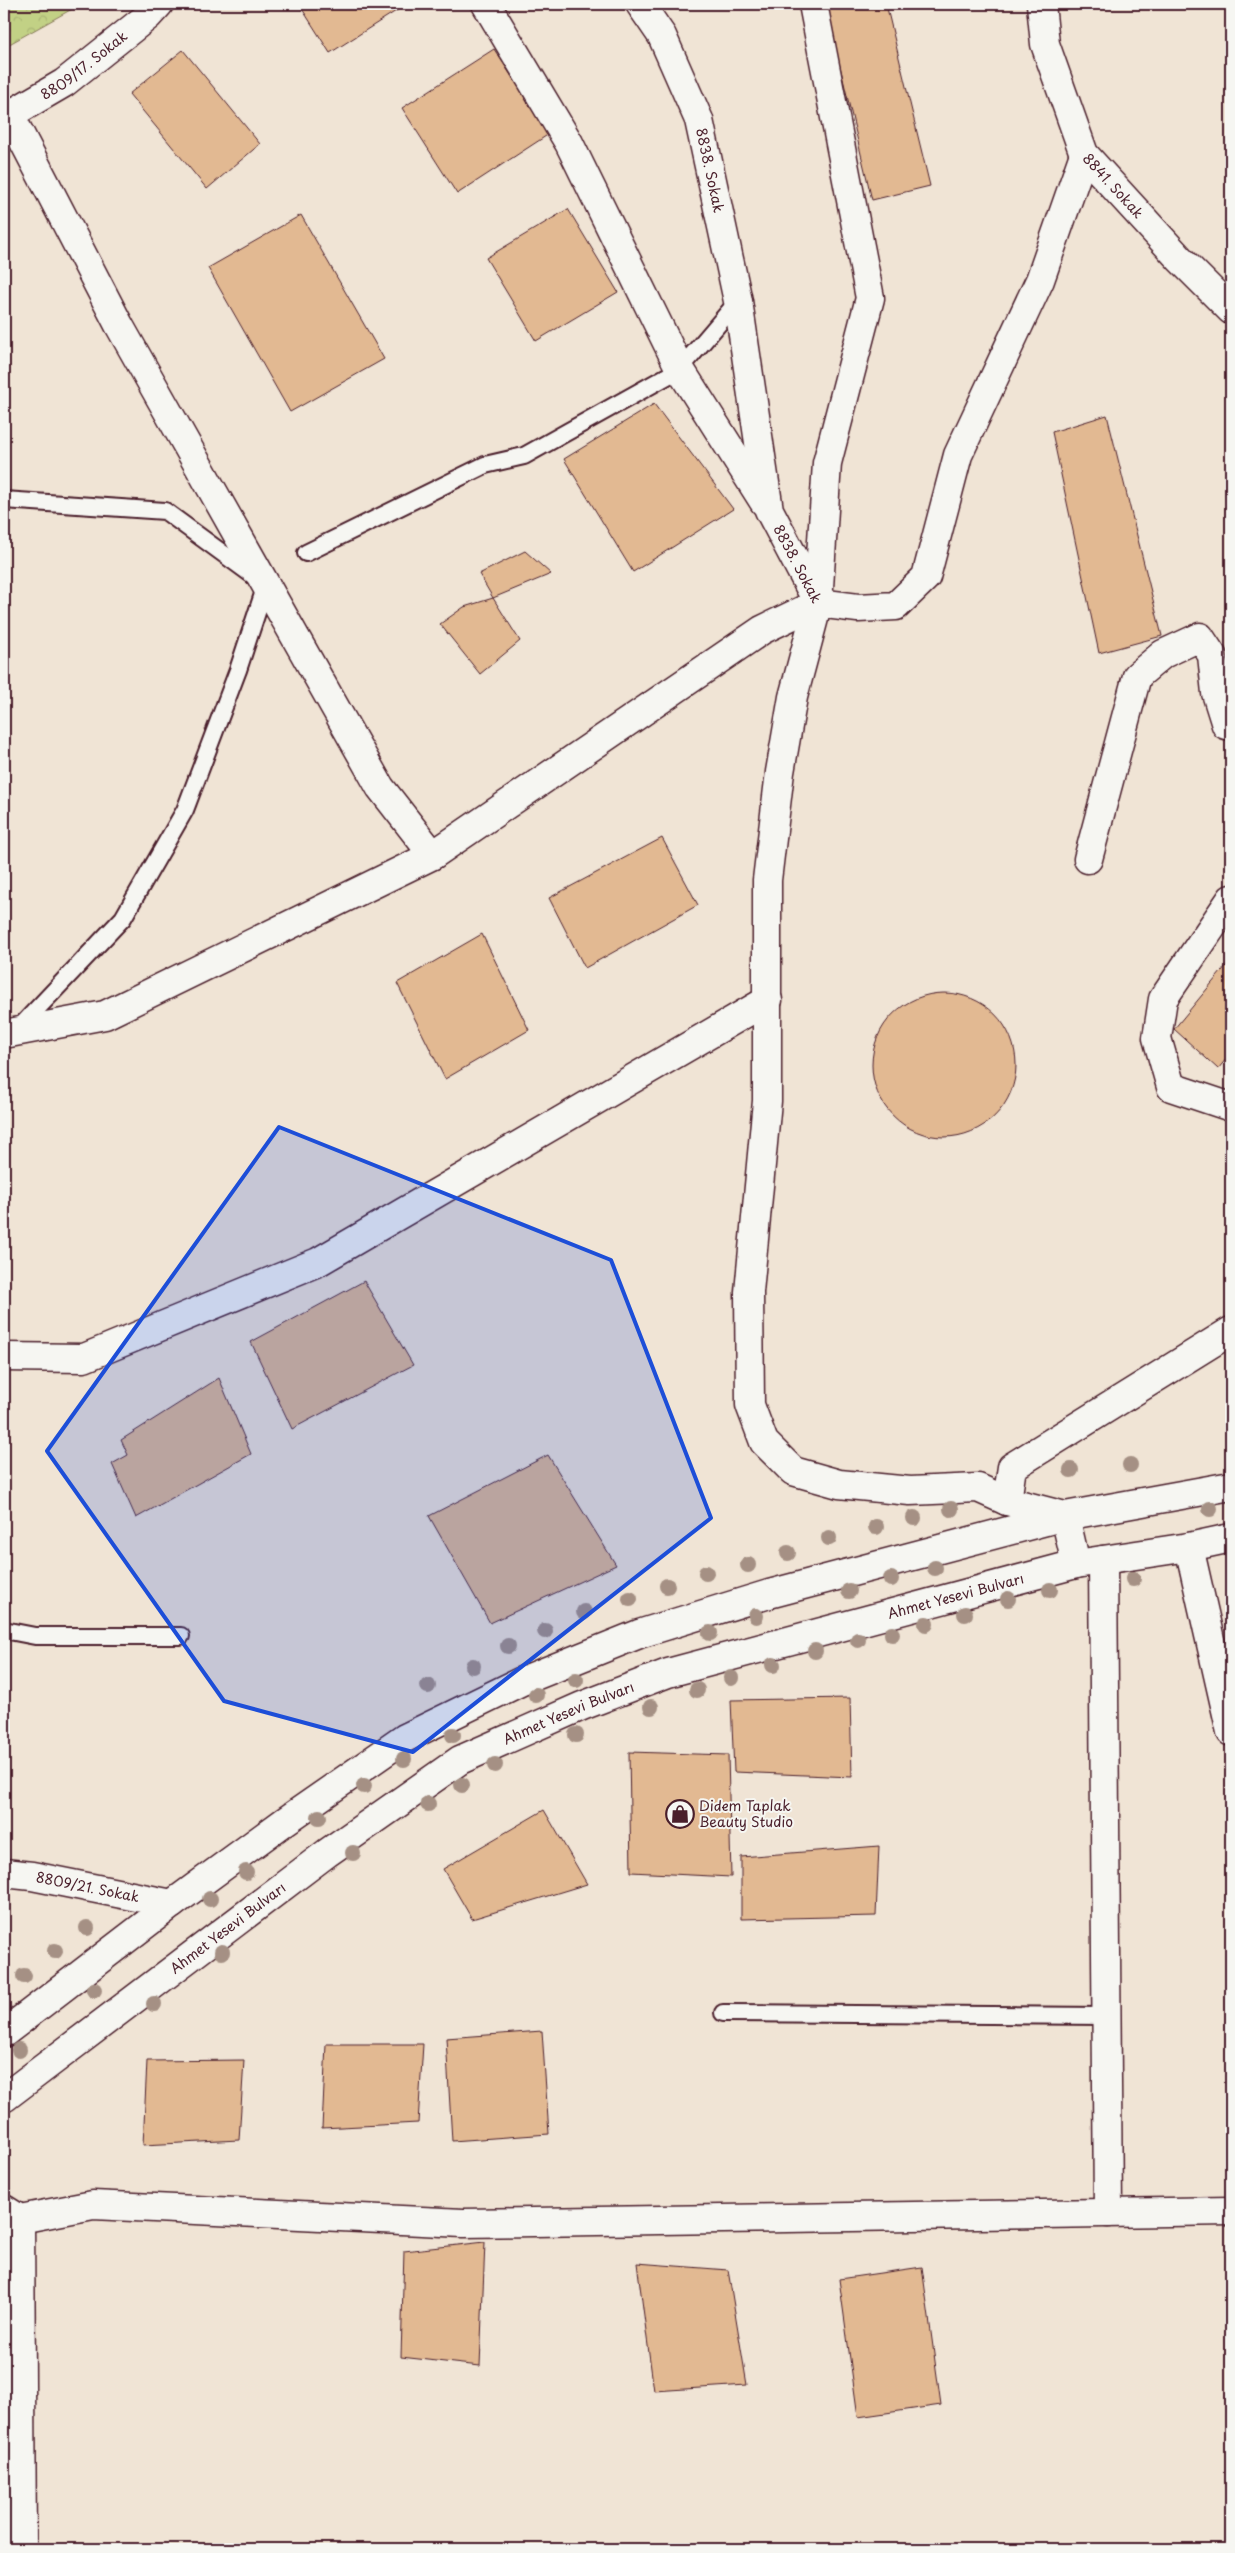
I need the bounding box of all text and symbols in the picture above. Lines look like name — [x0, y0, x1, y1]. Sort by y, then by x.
street label: 8809/17. Sokak — [36, 25, 132, 105]
street label: 8838. Sokak — [691, 126, 730, 214]
street label: 8841. Sokak — [1078, 148, 1149, 223]
street label: 8838. Sokak — [769, 521, 827, 607]
street label: Ahmet Yesevi Bulvarı — [885, 1567, 1026, 1624]
street label: Ahmet Yesevi Bulvarı — [500, 1676, 637, 1750]
place label: Didem Taplak Beauty Studio — [699, 1795, 793, 1832]
shop icon: Didem Taplak Beauty Studio — [665, 1799, 695, 1829]
street label: 8809/21. Sokak — [34, 1866, 141, 1907]
street label: Ahmet Yesevi Bulvarı — [165, 1877, 290, 1979]

